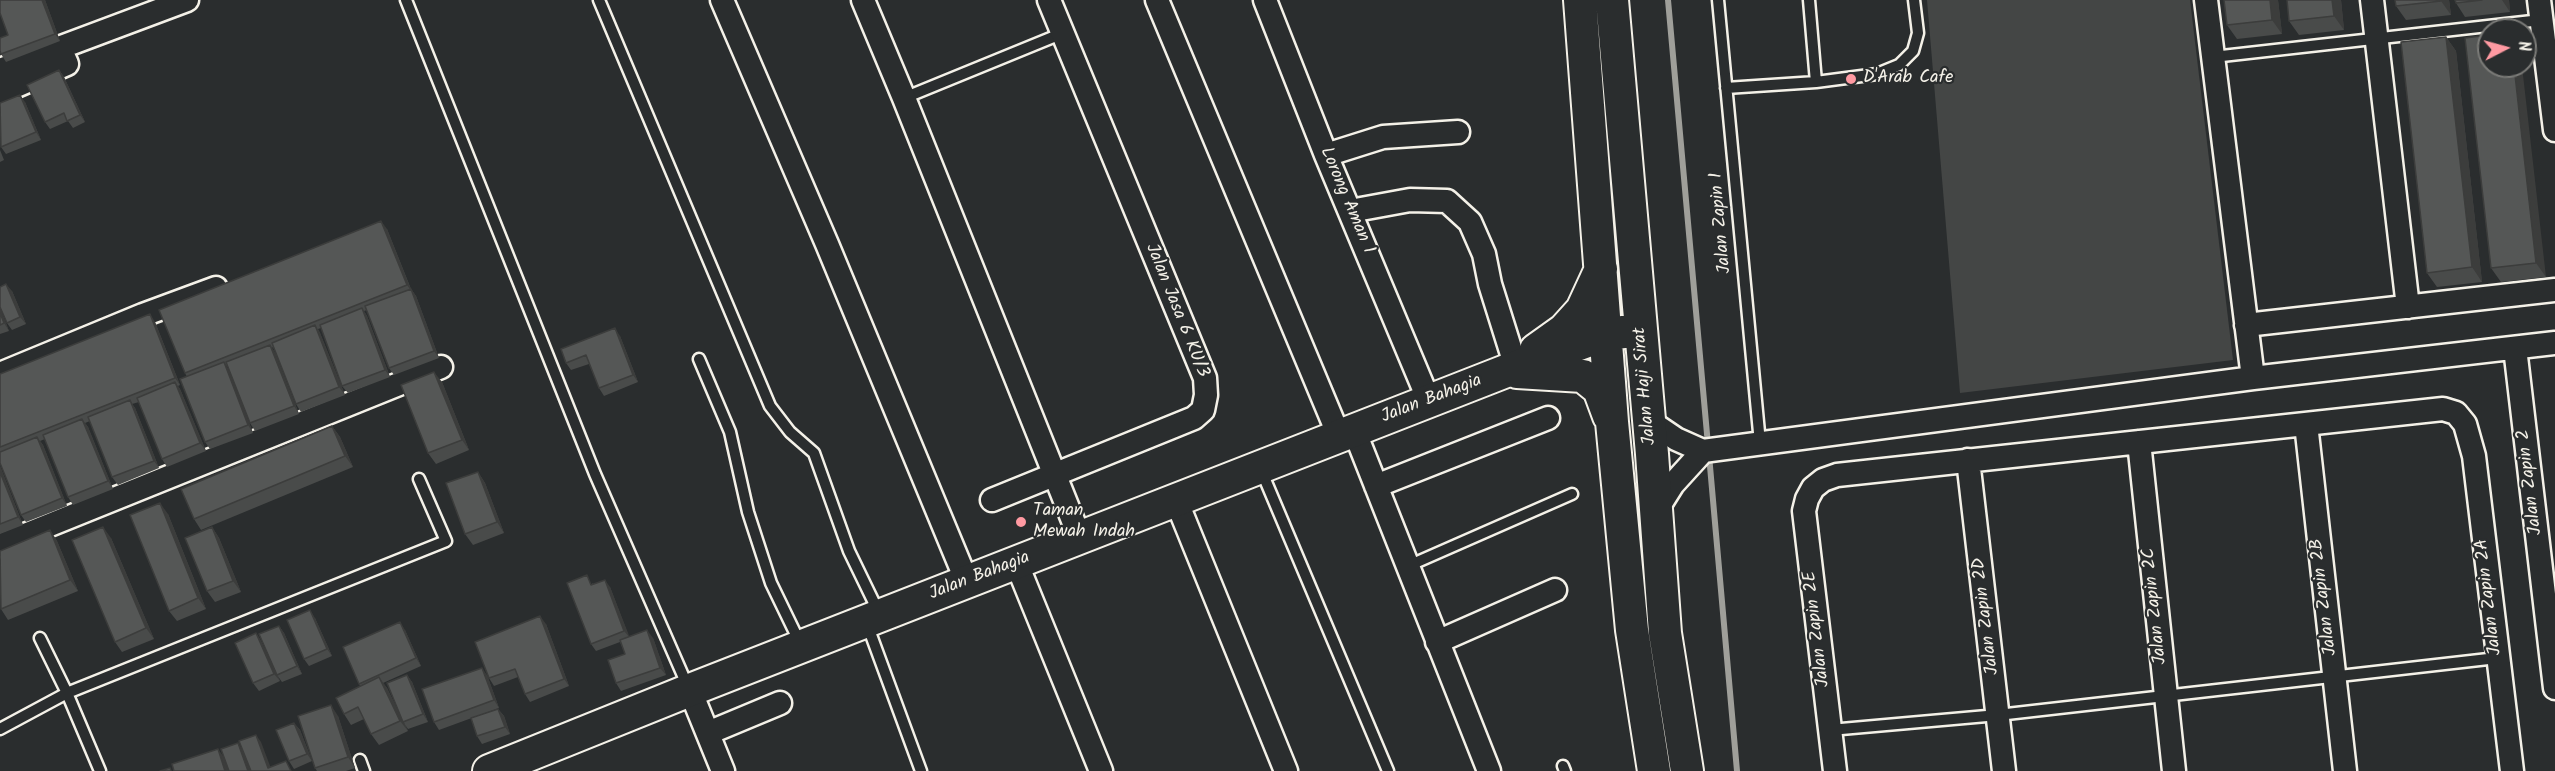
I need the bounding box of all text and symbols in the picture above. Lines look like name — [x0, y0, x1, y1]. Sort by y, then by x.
north arrow — [2477, 18, 2537, 78]
text: N — [2510, 40, 2536, 53]
place label: D'Arab Cafe — [1863, 68, 1953, 90]
marker: D'Arab Cafe — [1844, 72, 1858, 86]
street label: Lorong Aman 1 — [1314, 144, 1378, 258]
street label: Jalan Zapin 1 — [1707, 172, 1737, 274]
street label: Jalan Jasa 6 KU/3 — [1139, 241, 1213, 381]
street label: Jalan Haji Sirat — [1630, 326, 1662, 446]
street label: Jalan Bahagia — [1379, 371, 1485, 429]
street label: Jalan Zapin 2 — [2514, 428, 2548, 536]
place label: Taman Mewah Indah — [1033, 501, 1135, 544]
marker: Taman Mewah Indah — [1014, 515, 1028, 529]
street label: Jalan Zapin 2B — [2307, 537, 2343, 657]
street label: Jalan Zapin 2A — [2472, 538, 2508, 656]
street label: Jalan Zapin 2C — [2139, 547, 2173, 665]
street label: Jalan Bahagia — [927, 548, 1033, 606]
street label: Jalan Zapin 2D — [1969, 556, 2005, 676]
street label: Jalan Zapin 2E — [1800, 570, 1836, 688]

